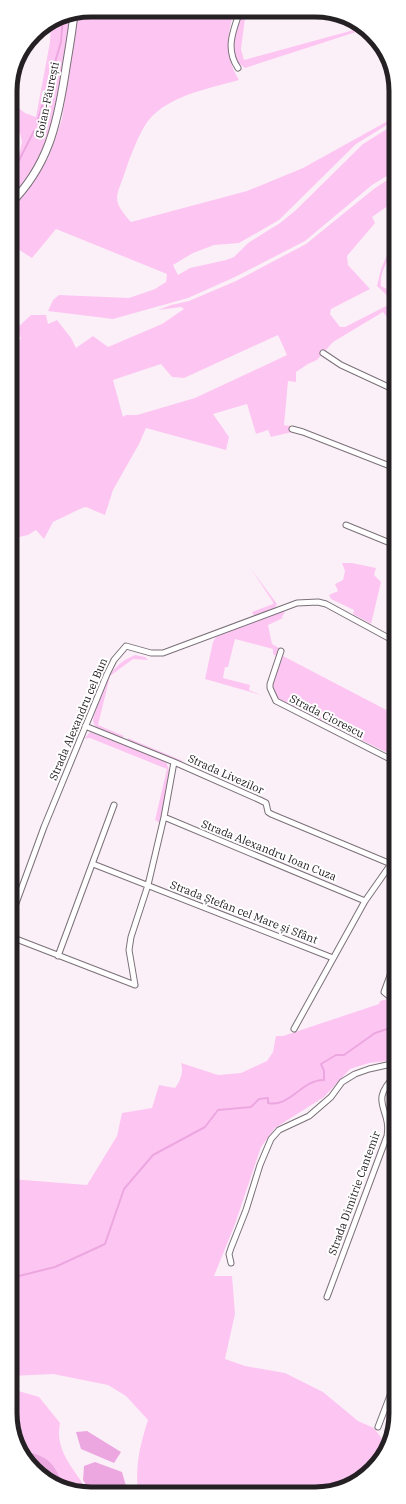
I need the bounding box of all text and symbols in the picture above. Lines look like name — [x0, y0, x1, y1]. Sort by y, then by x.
street label: Goian-Făurești — [32, 60, 62, 139]
street label: Strada Alexandru cel Bun — [46, 656, 110, 782]
street label: Strada Ciorescu — [287, 691, 367, 741]
street label: Strada Livezilor — [186, 751, 266, 797]
street label: Strada Alexandru Ioan Cuza — [199, 816, 339, 884]
street label: Strada Ștefan cel Mare și Sfânt — [168, 877, 320, 947]
street label: Strada Dimitrie Cantemir — [325, 1129, 383, 1257]

